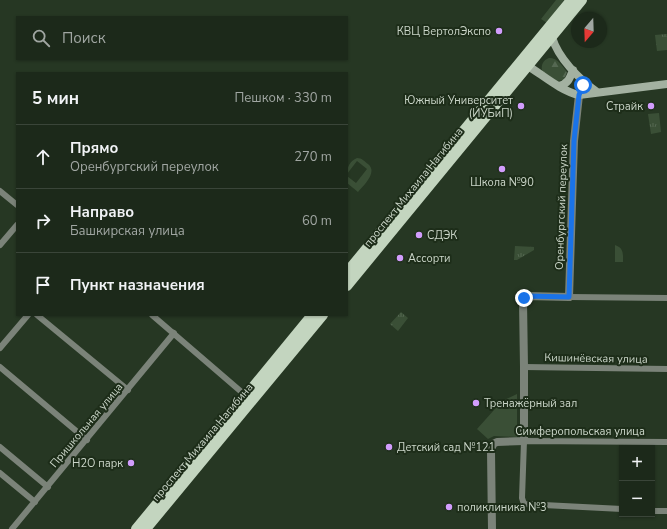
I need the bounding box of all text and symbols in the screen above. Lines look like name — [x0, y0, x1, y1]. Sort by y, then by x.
north arrow — [571, 12, 607, 48]
search box — [16, 16, 348, 60]
place label: КВЦ ВертолЭкспо — [397, 24, 491, 39]
marker: КВЦ ВертолЭкспо — [494, 26, 504, 36]
icon: search — [30, 27, 52, 49]
text: Поиск — [62, 28, 106, 48]
route start — [574, 76, 592, 94]
text: 5 мин — [32, 87, 79, 110]
text: Пешком · 330 m — [234, 89, 332, 107]
place label: Южный Университет (ИУБиП) — [404, 93, 513, 121]
place label: Страйк — [606, 99, 643, 114]
marker: Южный Университет (ИУБиП) — [516, 101, 526, 111]
marker: Страйк — [646, 101, 656, 111]
street label: проспект Михаила Нагибина — [360, 124, 466, 250]
text: Прямо — [70, 138, 118, 158]
street label: Оренбургский переулок — [552, 144, 571, 270]
icon: ahead — [32, 146, 54, 168]
text: 270 m — [294, 148, 332, 166]
text: Оренбургский переулок — [70, 158, 219, 176]
marker: Школа №90 — [497, 164, 507, 174]
place label: Школа №90 — [470, 175, 534, 190]
text: Направо — [70, 202, 134, 222]
icon: right — [32, 210, 54, 232]
text: 60 m — [302, 212, 332, 230]
text: Башкирская улица — [70, 222, 185, 240]
place label: СДЭК — [427, 228, 457, 243]
marker: СДЭК — [414, 230, 424, 240]
place label: Ассорти — [408, 251, 450, 266]
marker: Ассорти — [395, 253, 405, 263]
icon: arrive — [32, 274, 54, 296]
text: Пункт назначения — [70, 275, 205, 295]
route end — [515, 289, 533, 307]
street label: Кишинёвская улица — [544, 350, 648, 367]
street label: Пришкольная улица — [47, 380, 126, 471]
street label: проспект Михаила Нагибина — [148, 380, 256, 505]
place label: Тренажёрный зал — [484, 396, 577, 411]
marker: Тренажёрный зал — [471, 398, 481, 408]
street label: Симферопольская улица — [515, 424, 645, 439]
place label: Детский сад №121 — [397, 440, 495, 455]
marker: Детский сад №121 — [384, 442, 394, 452]
map controls — [619, 445, 655, 517]
button: + — [619, 445, 655, 481]
place label: H2O парк — [72, 456, 123, 471]
marker: H2O парк — [126, 458, 136, 468]
button: − — [619, 481, 655, 517]
place label: поликлиника №3 — [457, 500, 547, 515]
marker: поликлиника №3 — [444, 502, 454, 512]

